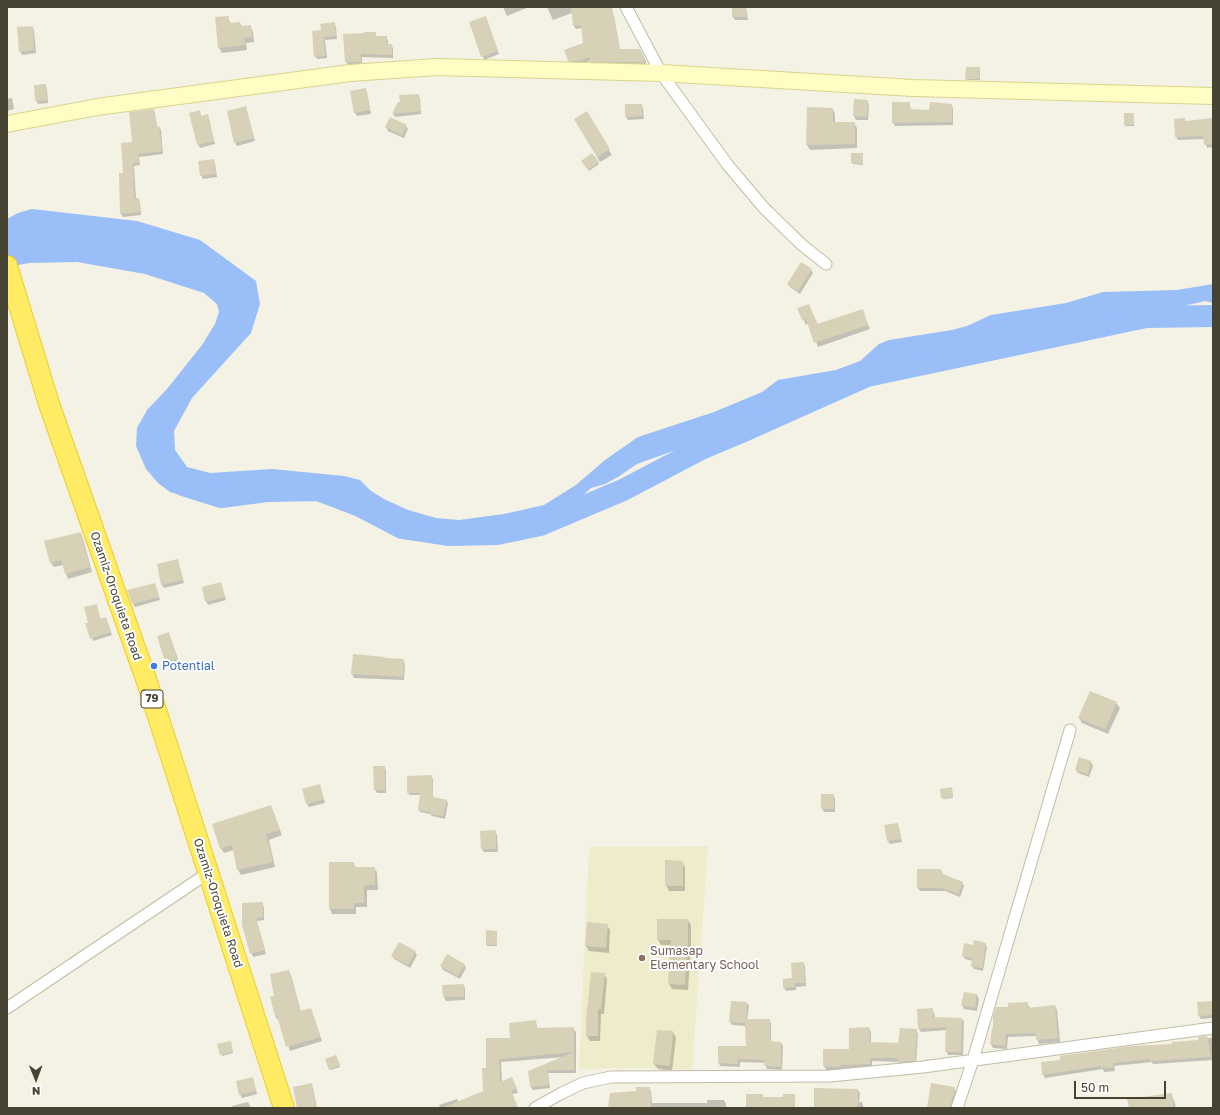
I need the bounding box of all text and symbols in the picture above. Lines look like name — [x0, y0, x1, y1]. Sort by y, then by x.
street label: Ozamiz-Oroquieta Road — [87, 530, 145, 662]
place label: Potential — [162, 659, 215, 673]
marker: Potential — [149, 661, 159, 671]
road number: 79 — [141, 690, 163, 708]
street label: Ozamiz-Oroquieta Road — [190, 836, 246, 970]
place label: Sumasap Elementary School — [650, 944, 759, 972]
marker: Sumasap Elementary School — [637, 953, 647, 963]
north arrow — [16, 1059, 56, 1099]
scale bar — [1076, 1073, 1168, 1099]
text: 50 m — [1081, 1080, 1109, 1095]
text: N — [32, 1085, 41, 1098]

